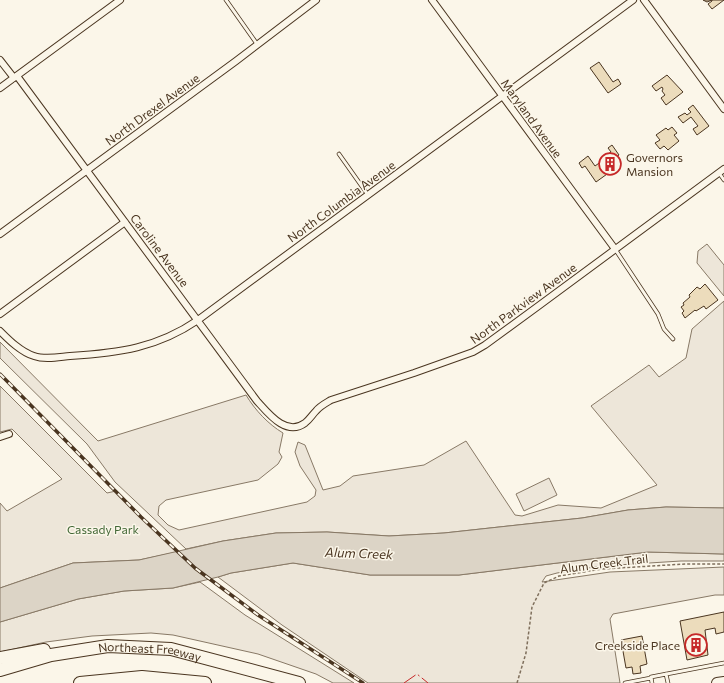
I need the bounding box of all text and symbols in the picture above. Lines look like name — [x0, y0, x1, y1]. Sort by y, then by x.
street label: North Drexel Avenue — [102, 70, 202, 148]
street label: Maryland Avenue — [499, 76, 565, 160]
place label: Governors Mansion — [626, 150, 683, 178]
building icon: Governors Mansion — [597, 151, 623, 177]
street label: North Columbia Avenue — [285, 157, 397, 245]
street label: Caroline Avenue — [128, 211, 192, 289]
street label: North Parkview Avenue — [467, 260, 579, 346]
park label: Cassady Park — [67, 522, 140, 536]
water label: Alum Creek — [324, 544, 394, 562]
street label: Alum Creek Trail — [559, 551, 649, 575]
building icon: Creekside Place — [683, 632, 709, 658]
place label: Creekside Place — [595, 638, 680, 652]
street label: Northeast Freeway — [97, 639, 203, 664]

